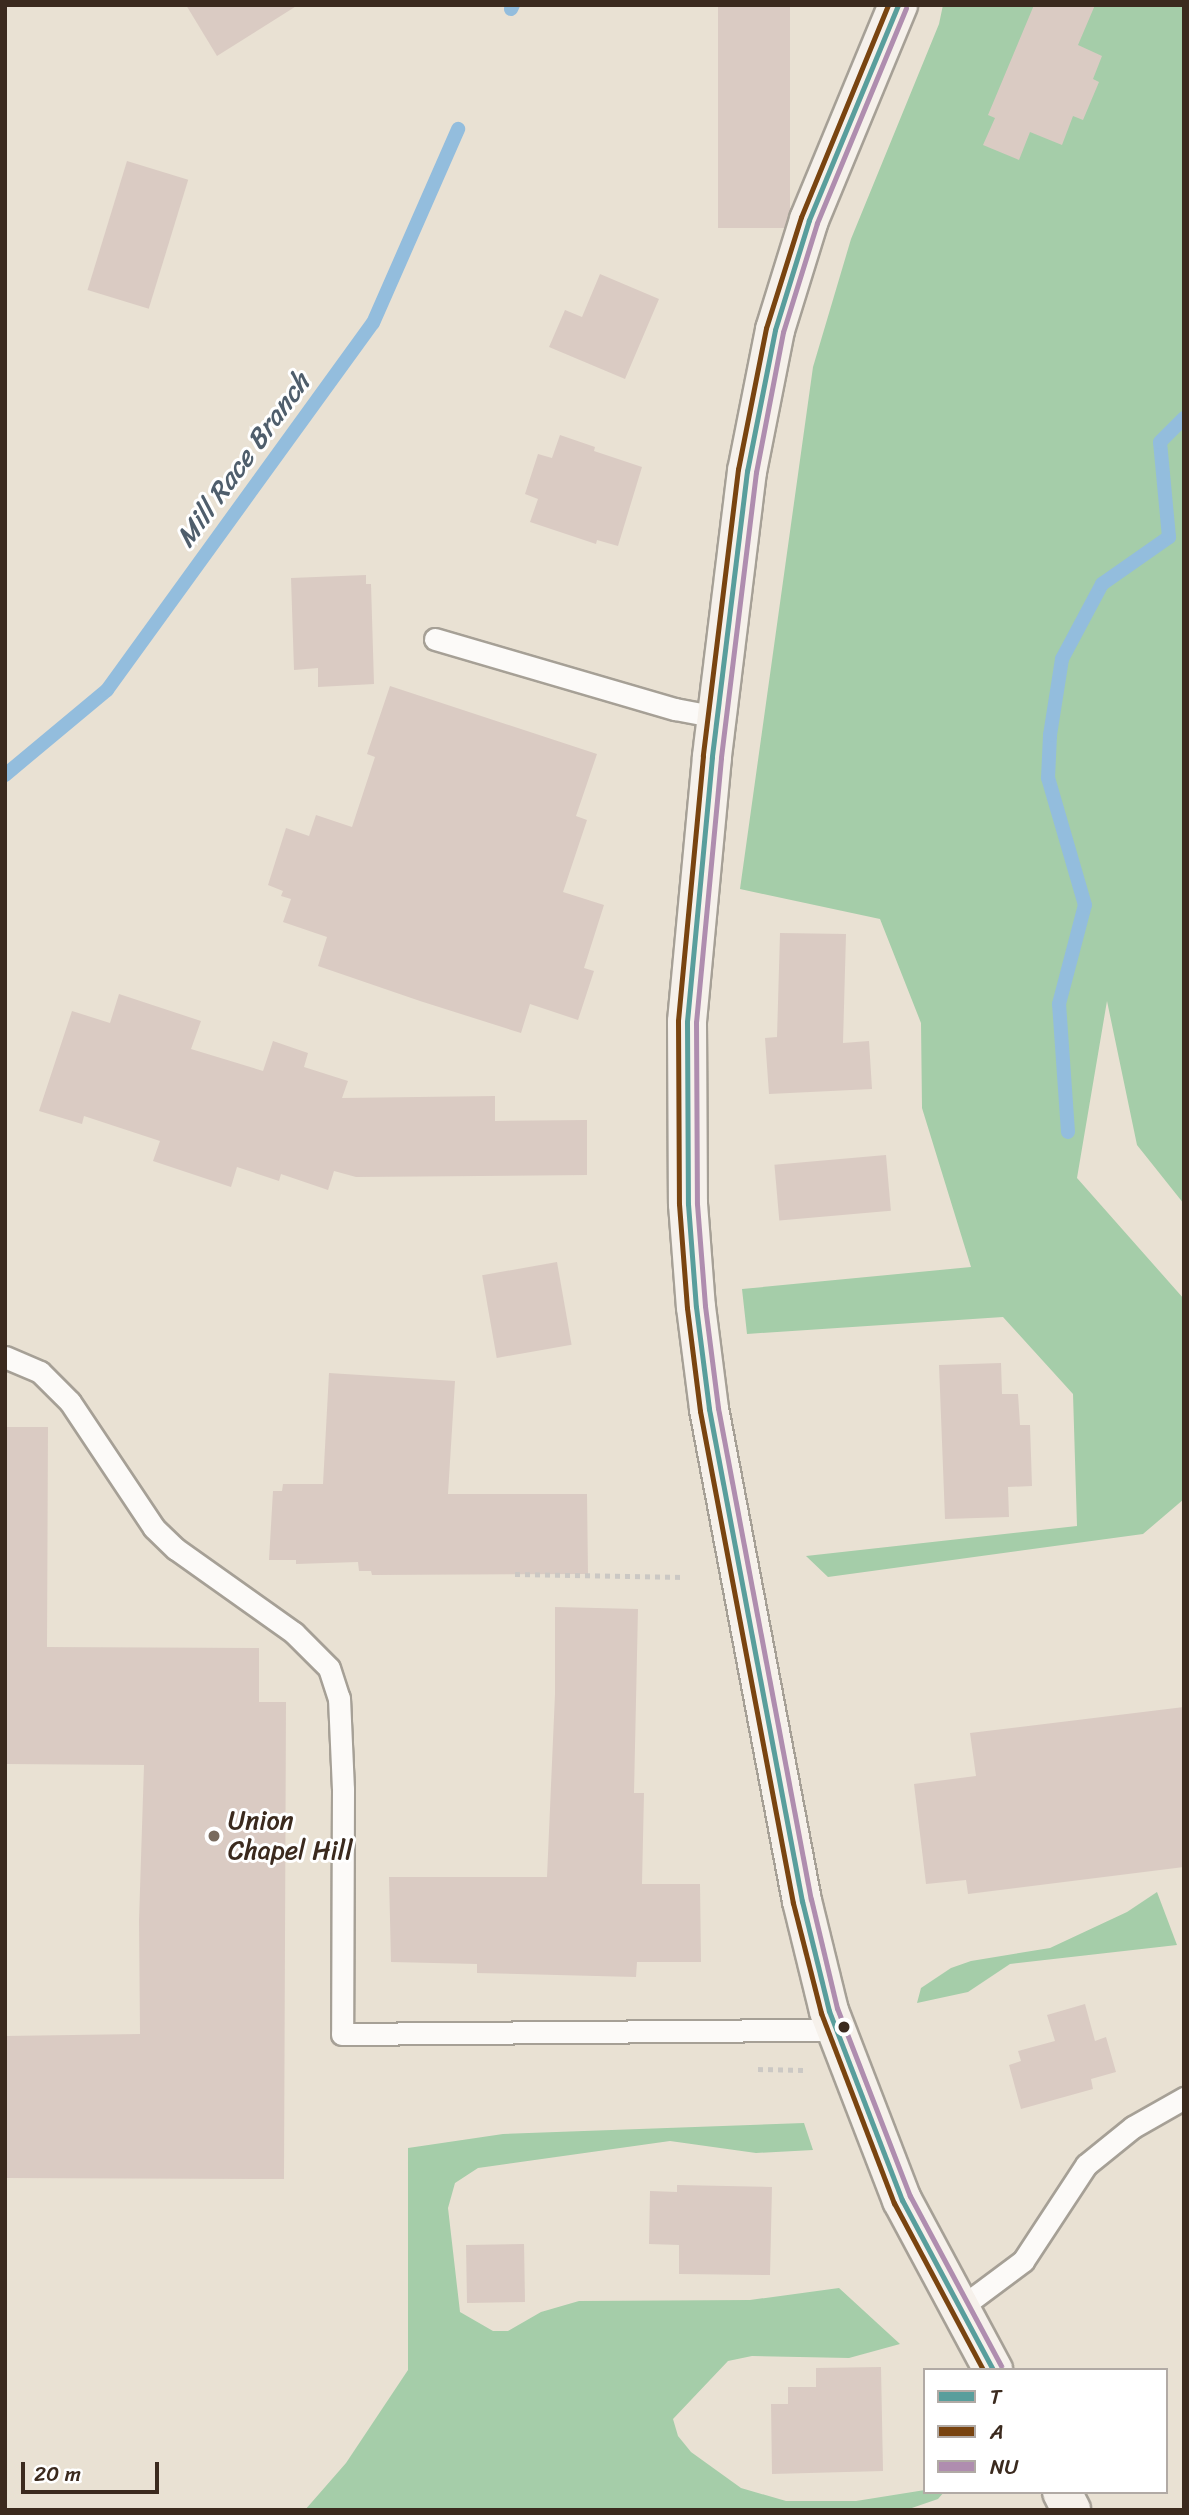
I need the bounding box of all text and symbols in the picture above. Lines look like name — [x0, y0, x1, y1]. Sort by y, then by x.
water label: Mill Race Branch — [168, 366, 318, 554]
place label: Union Chapel Hill — [228, 1805, 353, 1867]
marker: Union Chapel Hill — [206, 1828, 222, 1844]
unlabelled marker — [837, 2020, 851, 2034]
legend — [923, 2368, 1168, 2494]
text: T — [990, 2378, 1002, 2416]
text: A — [990, 2413, 1004, 2451]
scale bar — [24, 2448, 163, 2492]
text: NU — [990, 2448, 1018, 2486]
text: 20 m — [34, 2455, 81, 2493]

